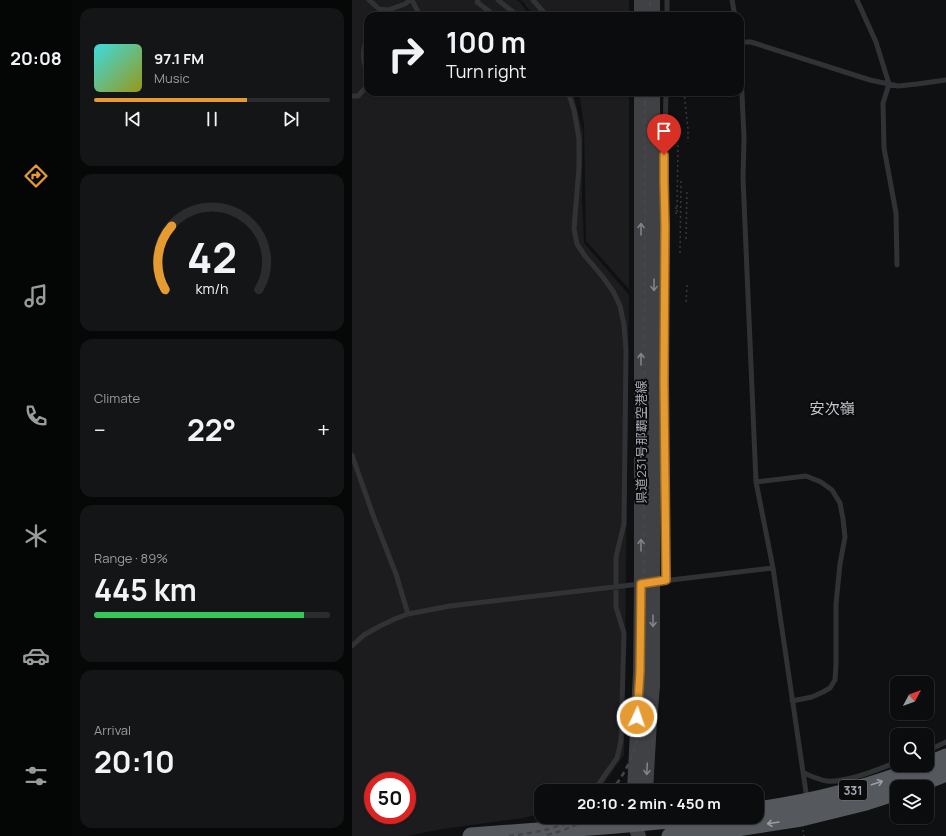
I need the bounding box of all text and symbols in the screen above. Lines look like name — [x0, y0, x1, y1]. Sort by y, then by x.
text: 100 m — [446, 23, 526, 61]
icon: right — [380, 28, 432, 80]
text: 20:08 — [10, 46, 62, 70]
text: 97.1 FM — [154, 48, 204, 69]
text: Turn right — [446, 59, 527, 83]
text: Music — [154, 69, 190, 87]
icon: previous — [122, 108, 144, 130]
icon: pause — [201, 108, 223, 130]
icon: next — [280, 108, 302, 130]
pin — [647, 114, 681, 155]
icon: arrive — [653, 120, 675, 142]
icon: directions — [22, 162, 50, 190]
one-way arrow — [637, 223, 645, 236]
text: 42 — [187, 229, 237, 285]
one-way arrow — [650, 278, 658, 291]
text: km/h — [195, 279, 229, 298]
icon: music — [22, 282, 50, 310]
one-way arrow — [637, 353, 645, 366]
street label: 県道231号那覇空港線 — [632, 380, 650, 504]
text: Climate — [94, 389, 140, 407]
district label: 安次嶺 — [809, 398, 855, 419]
icon: phone — [22, 402, 50, 430]
text: 22° — [187, 409, 236, 450]
text: − — [94, 415, 106, 445]
text: + — [317, 415, 330, 445]
icon: climate — [22, 522, 50, 550]
one-way arrow — [637, 539, 645, 552]
text: Range · 89% — [94, 549, 168, 567]
text: 445 km — [94, 569, 197, 610]
one-way arrow — [649, 614, 657, 627]
icon: car — [22, 642, 50, 670]
north arrow — [890, 676, 934, 720]
map controls — [890, 676, 934, 824]
position arrow — [616, 696, 658, 738]
text: Arrival — [94, 721, 131, 739]
button: search — [890, 728, 934, 772]
text: 20:10 — [94, 741, 175, 782]
icon: filters — [22, 762, 50, 790]
one-way arrow — [644, 762, 651, 775]
speed limit sign: 50 — [364, 772, 416, 824]
one-way arrow — [870, 779, 883, 786]
road number: 331 — [839, 780, 867, 800]
button: layers — [890, 780, 934, 824]
text: 20:10 · 2 min · 450 m — [577, 793, 721, 814]
one-way arrow — [767, 819, 780, 827]

